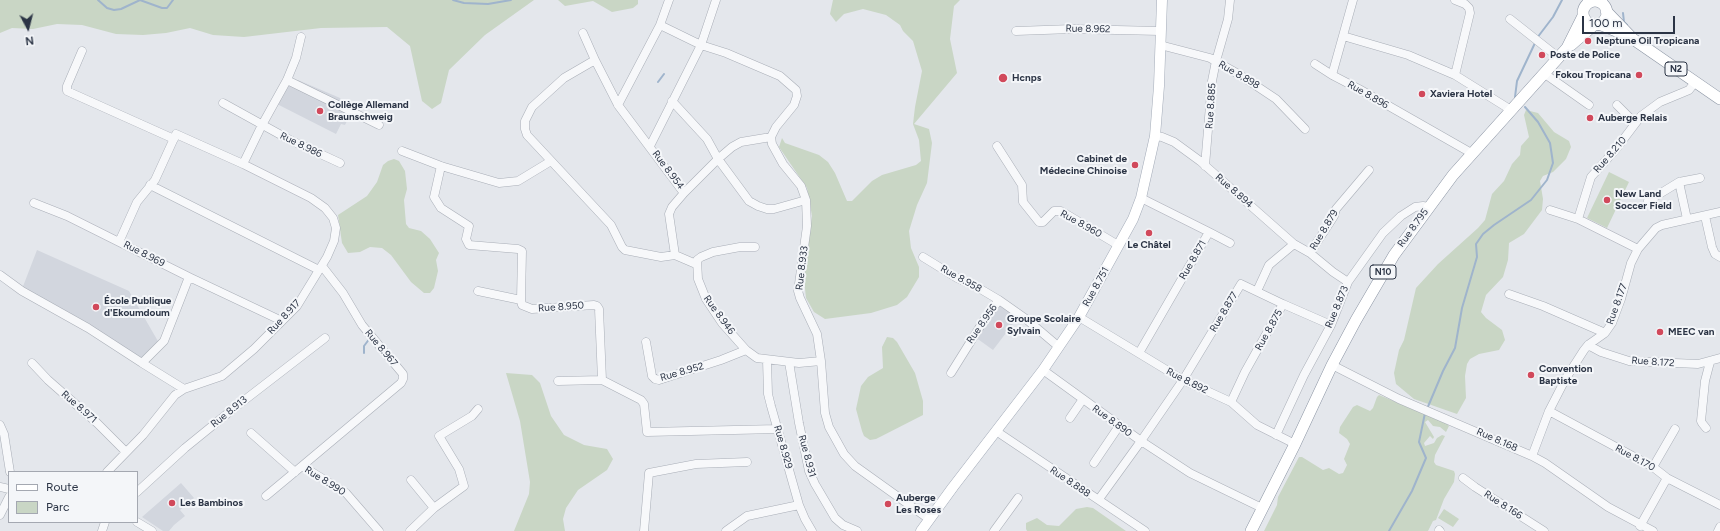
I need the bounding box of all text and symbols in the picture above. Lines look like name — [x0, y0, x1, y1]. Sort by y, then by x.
north arrow — [8, 8, 48, 48]
scale bar — [1584, 8, 1677, 34]
text: 100 m — [1589, 16, 1623, 30]
street label: Rue 8.962 — [1065, 23, 1111, 35]
text: N — [25, 33, 35, 47]
place label: Neptune Oil Tropicana — [1596, 35, 1699, 47]
marker: Neptune Oil Tropicana — [1583, 36, 1593, 46]
place label: Poste de Police — [1550, 49, 1620, 61]
marker: Poste de Police — [1537, 50, 1547, 60]
street label: Rue 8.898 — [1216, 58, 1262, 92]
road number: N2 — [1665, 62, 1687, 76]
place label: Fokou Tropicana — [1555, 69, 1631, 81]
marker: Fokou Tropicana — [1634, 70, 1644, 80]
marker: Hcnps — [997, 72, 1009, 84]
place label: Hcnps — [1012, 72, 1041, 84]
street label: Rue 8.896 — [1345, 78, 1391, 112]
street label: Rue 8.885 — [1203, 83, 1219, 129]
place label: Xaviera Hotel — [1430, 88, 1492, 100]
marker: Xaviera Hotel — [1417, 89, 1427, 99]
place label: Collège Allemand Braunschweig — [328, 99, 409, 122]
marker: Collège Allemand Braunschweig — [315, 106, 325, 116]
place label: Auberge Relais — [1598, 112, 1667, 124]
marker: Auberge Relais — [1585, 113, 1595, 123]
street label: Rue 8.986 — [278, 130, 324, 160]
street label: Rue 8.210 — [1591, 134, 1629, 176]
street label: Rue 8.954 — [649, 148, 687, 192]
place label: Cabinet de Médecine Chinoise — [1040, 153, 1127, 176]
marker: Cabinet de Médecine Chinoise — [1130, 160, 1140, 170]
street label: Rue 8.894 — [1213, 171, 1255, 211]
place label: New Land Soccer Field — [1615, 188, 1672, 212]
marker: New Land Soccer Field — [1602, 195, 1612, 205]
street label: Rue 8.795 — [1395, 206, 1431, 250]
street label: Rue 8.960 — [1058, 208, 1104, 240]
street label: Rue 8.879 — [1307, 208, 1341, 252]
marker: Le Châtel — [1144, 228, 1154, 238]
street label: Rue 8.969 — [121, 238, 167, 270]
street label: Rue 8.871 — [1177, 238, 1209, 282]
place label: Le Châtel — [1127, 239, 1171, 251]
street label: Rue 8.933 — [793, 245, 811, 291]
street label: Rue 8.958 — [938, 263, 984, 295]
street label: Rue 8.751 — [1080, 265, 1112, 309]
road number: N10 — [1370, 265, 1396, 279]
street label: Rue 8.177 — [1604, 282, 1630, 326]
street label: Rue 8.873 — [1323, 284, 1351, 330]
street label: Rue 8.877 — [1207, 290, 1241, 334]
street label: Rue 8.946 — [701, 293, 737, 337]
place label: École Publique d'Ekoumdoum — [104, 295, 171, 318]
street label: Rue 8.917 — [265, 297, 303, 337]
street label: Rue 8.950 — [538, 299, 584, 315]
marker: École Publique d'Ekoumdoum — [91, 302, 101, 312]
street label: Rue 8.956 — [964, 302, 1000, 346]
street label: Rue 8.875 — [1253, 307, 1285, 353]
place label: Groupe Scolaire Sylvain — [1007, 313, 1081, 336]
marker: Groupe Scolaire Sylvain — [994, 320, 1004, 330]
place label: MEEC van — [1668, 326, 1714, 338]
street label: Rue 8.967 — [362, 327, 400, 369]
marker: MEEC van — [1655, 327, 1665, 337]
street label: Rue 8.172 — [1631, 355, 1675, 369]
street label: Rue 8.952 — [659, 360, 705, 384]
place label: Convention Baptiste — [1539, 363, 1592, 386]
street label: Rue 8.892 — [1164, 365, 1210, 397]
marker: Convention Baptiste — [1526, 370, 1536, 380]
street label: Rue 8.971 — [59, 388, 99, 426]
street label: Rue 8.913 — [208, 394, 250, 430]
street label: Rue 8.890 — [1090, 403, 1134, 439]
street label: Rue 8.929 — [771, 424, 795, 470]
street label: Rue 8.168 — [1474, 426, 1520, 454]
street label: Rue 8.931 — [796, 434, 818, 478]
street label: Rue 8.170 — [1613, 442, 1657, 474]
street label: Rue 8.990 — [302, 464, 348, 498]
street label: Rue 8.888 — [1047, 464, 1093, 500]
legend — [8, 471, 138, 523]
text: Route — [46, 480, 78, 494]
street label: Rue 8.166 — [1482, 488, 1524, 522]
place label: Auberge Les Roses — [896, 492, 941, 516]
place label: Les Bambinos — [180, 497, 243, 509]
marker: Les Bambinos — [167, 498, 177, 508]
marker: Auberge Les Roses — [883, 499, 893, 509]
text: Parc — [46, 500, 70, 514]

